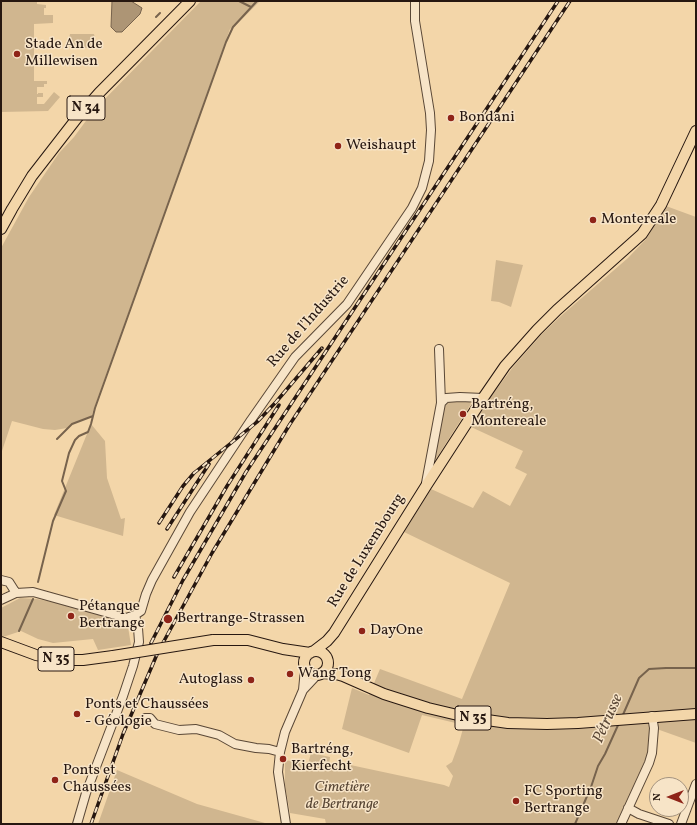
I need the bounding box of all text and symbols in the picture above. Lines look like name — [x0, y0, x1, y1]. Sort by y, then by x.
place label: Stade An de Millewisen — [25, 36, 103, 71]
marker: Stade An de Millewisen — [12, 49, 22, 59]
road number: N 34 — [67, 96, 105, 120]
place label: Bondani — [459, 109, 515, 127]
marker: Bondani — [446, 113, 456, 123]
place label: Weishaupt — [346, 137, 417, 155]
marker: Weishaupt — [333, 141, 343, 151]
place label: Montereale — [601, 211, 676, 229]
marker: Montereale — [588, 215, 598, 225]
street label: Rue de l'Industrie — [264, 273, 354, 371]
place label: Bartréng, Montereale — [471, 396, 546, 431]
marker: Bartréng, Montereale — [458, 409, 468, 419]
street label: Rue de Luxembourg — [325, 491, 409, 611]
place label: Pétanque Bertrange — [79, 598, 144, 633]
place label: Bertrange-Strassen — [177, 610, 305, 628]
marker: Pétanque Bertrange — [66, 611, 76, 621]
marker: Bertrange-Strassen — [162, 613, 174, 625]
place label: DayOne — [370, 622, 423, 640]
marker: DayOne — [357, 626, 367, 636]
road number: N 35 — [38, 647, 74, 671]
place label: Wang Tong — [298, 665, 371, 683]
marker: Wang Tong — [285, 669, 295, 679]
place label: Autoglass — [179, 671, 243, 689]
marker: Autoglass — [246, 675, 256, 685]
water label: Pétrusse — [590, 692, 628, 746]
place label: Ponts et Chaussées - Géologie — [85, 696, 209, 731]
road number: N 35 — [455, 706, 491, 730]
marker: Ponts et Chaussées - Géologie — [72, 709, 82, 719]
place label: Bartréng, Kierfecht — [291, 741, 353, 776]
marker: Bartréng, Kierfecht — [278, 754, 288, 764]
place label: Ponts et Chaussées — [63, 762, 131, 797]
marker: Ponts et Chaussées — [50, 775, 60, 785]
north arrow — [649, 777, 689, 817]
park label: Cimetière de Bertrange — [306, 779, 378, 814]
place label: FC Sporting Bertrange — [524, 783, 603, 818]
text: N — [650, 793, 665, 801]
marker: FC Sporting Bertrange — [511, 796, 521, 806]

